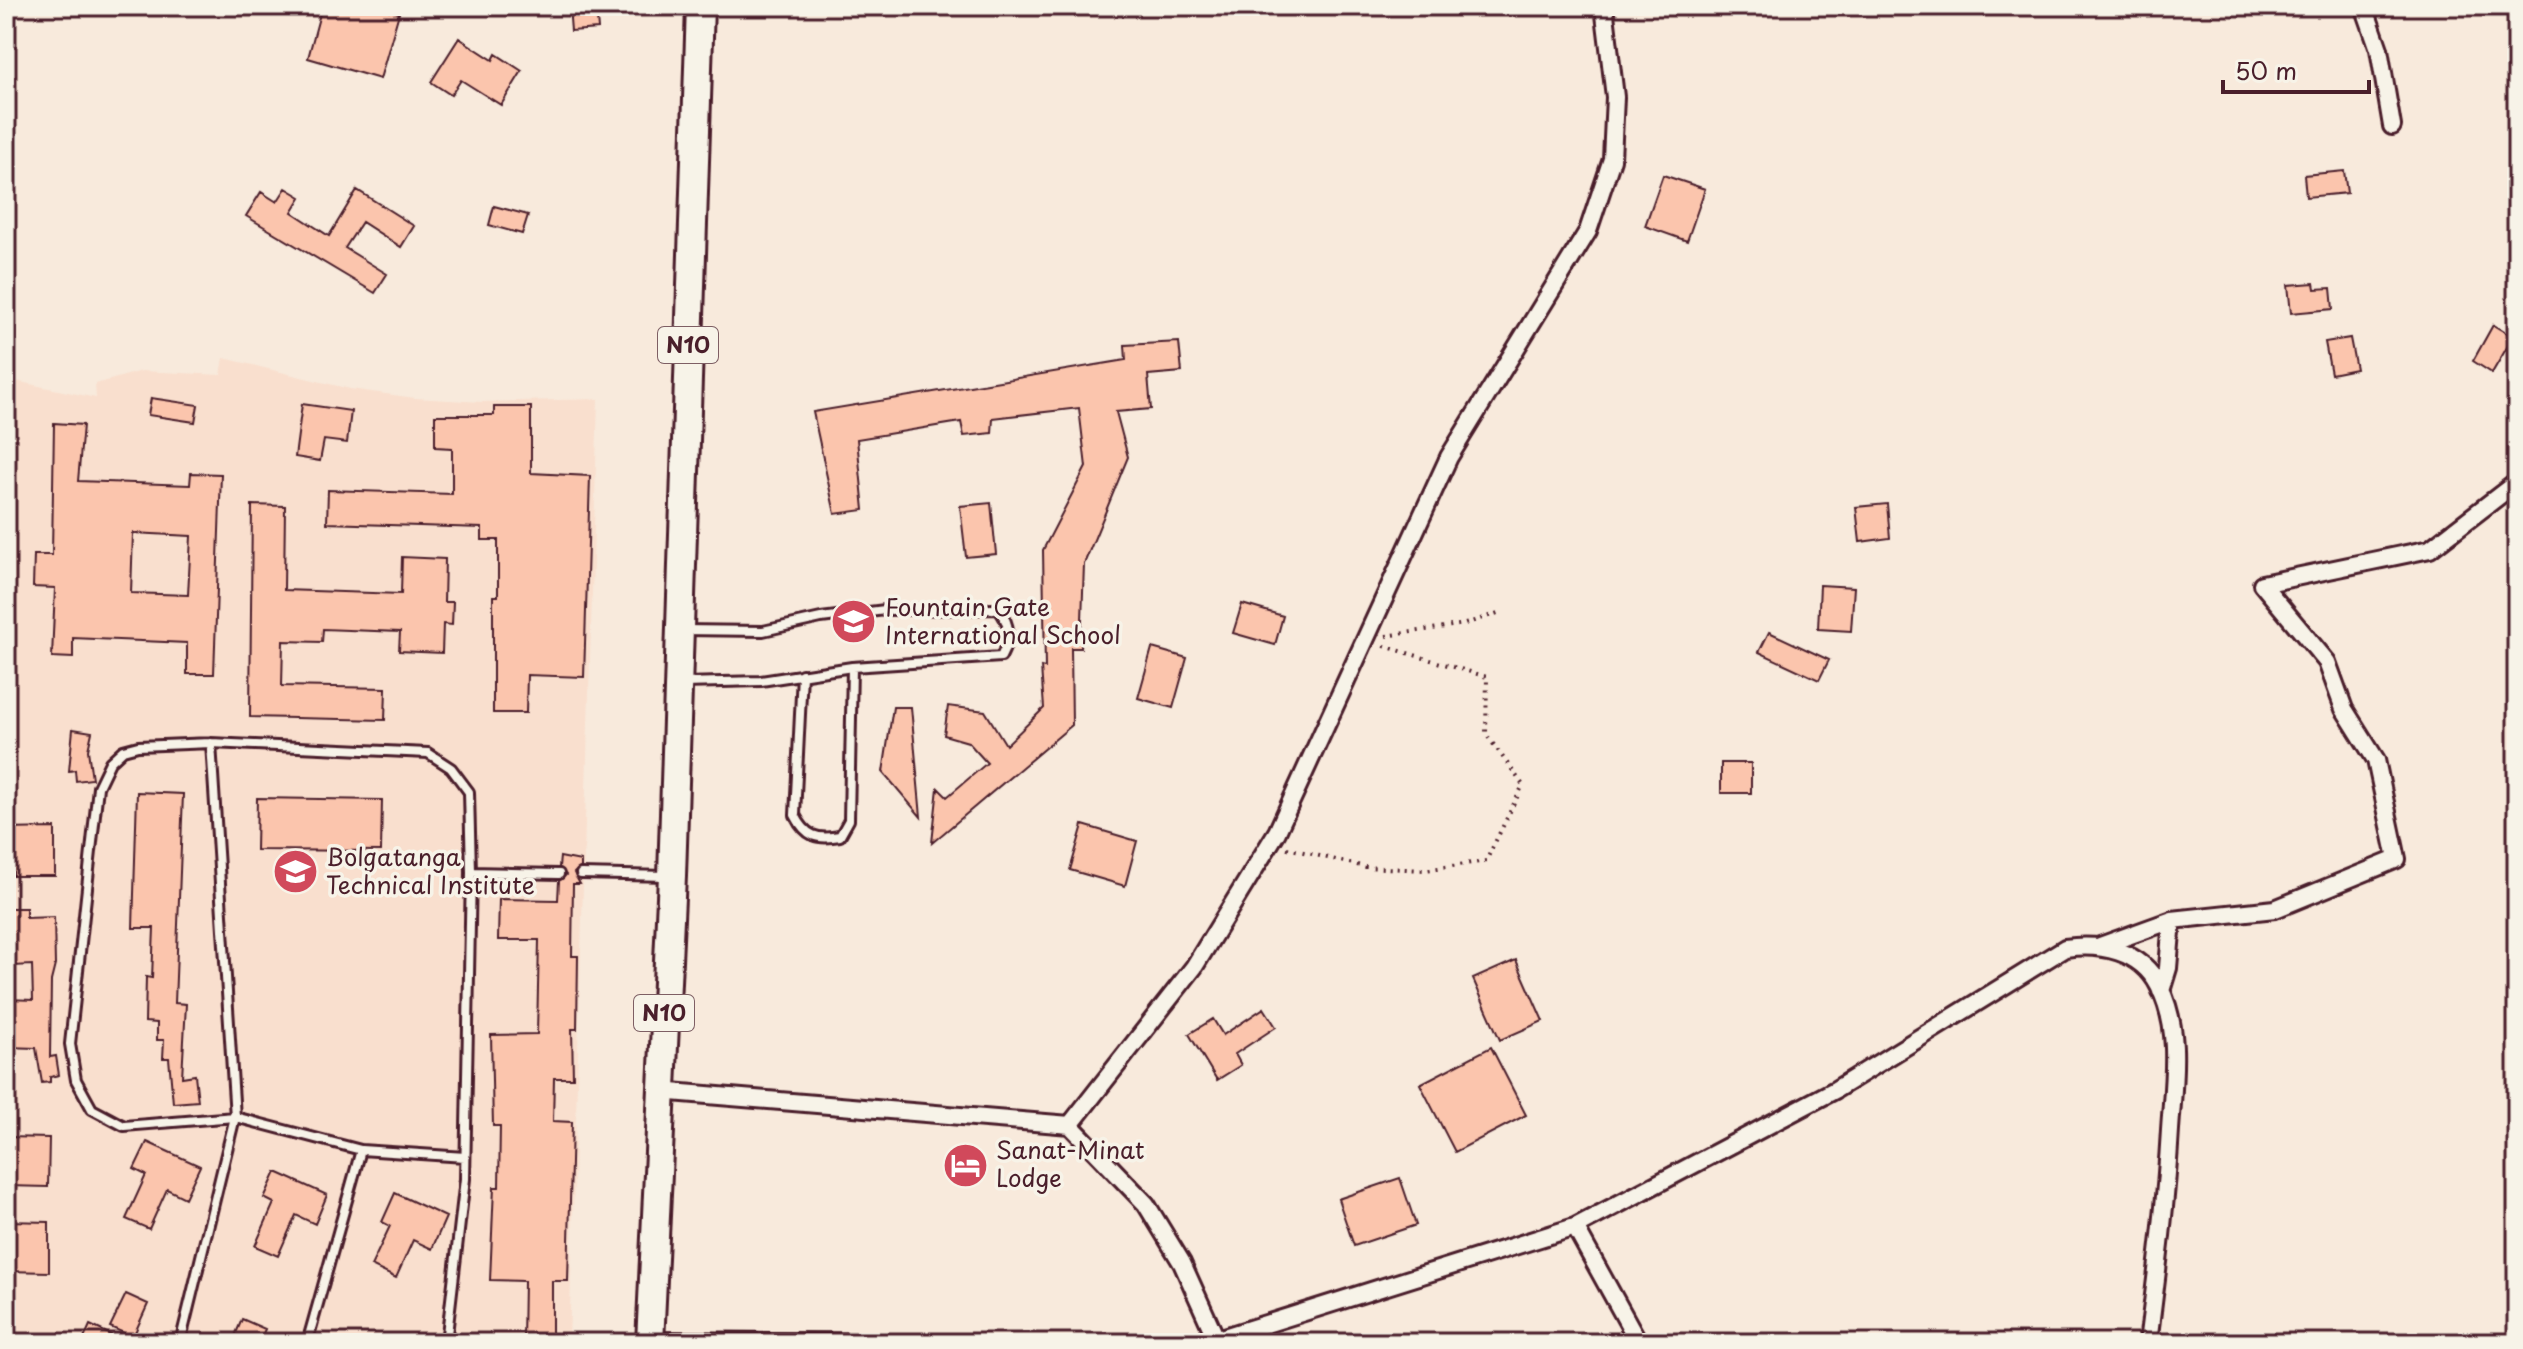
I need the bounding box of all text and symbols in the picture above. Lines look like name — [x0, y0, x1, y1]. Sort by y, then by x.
scale bar — [2223, 44, 2369, 94]
text: 50 m — [2235, 52, 2297, 88]
road number: N10 — [658, 327, 718, 363]
place label: Fountain Gate International School — [885, 588, 1121, 652]
school or university icon: Fountain Gate International School — [830, 598, 878, 646]
place label: Bolgatanga Technical Institute — [326, 838, 535, 902]
school or university icon: Bolgatanga Technical Institute — [271, 848, 319, 896]
road number: N10 — [634, 995, 694, 1031]
place label: Sanat-Minat Lodge — [996, 1131, 1145, 1195]
hotel icon: Sanat-Minat Lodge — [941, 1141, 989, 1189]

